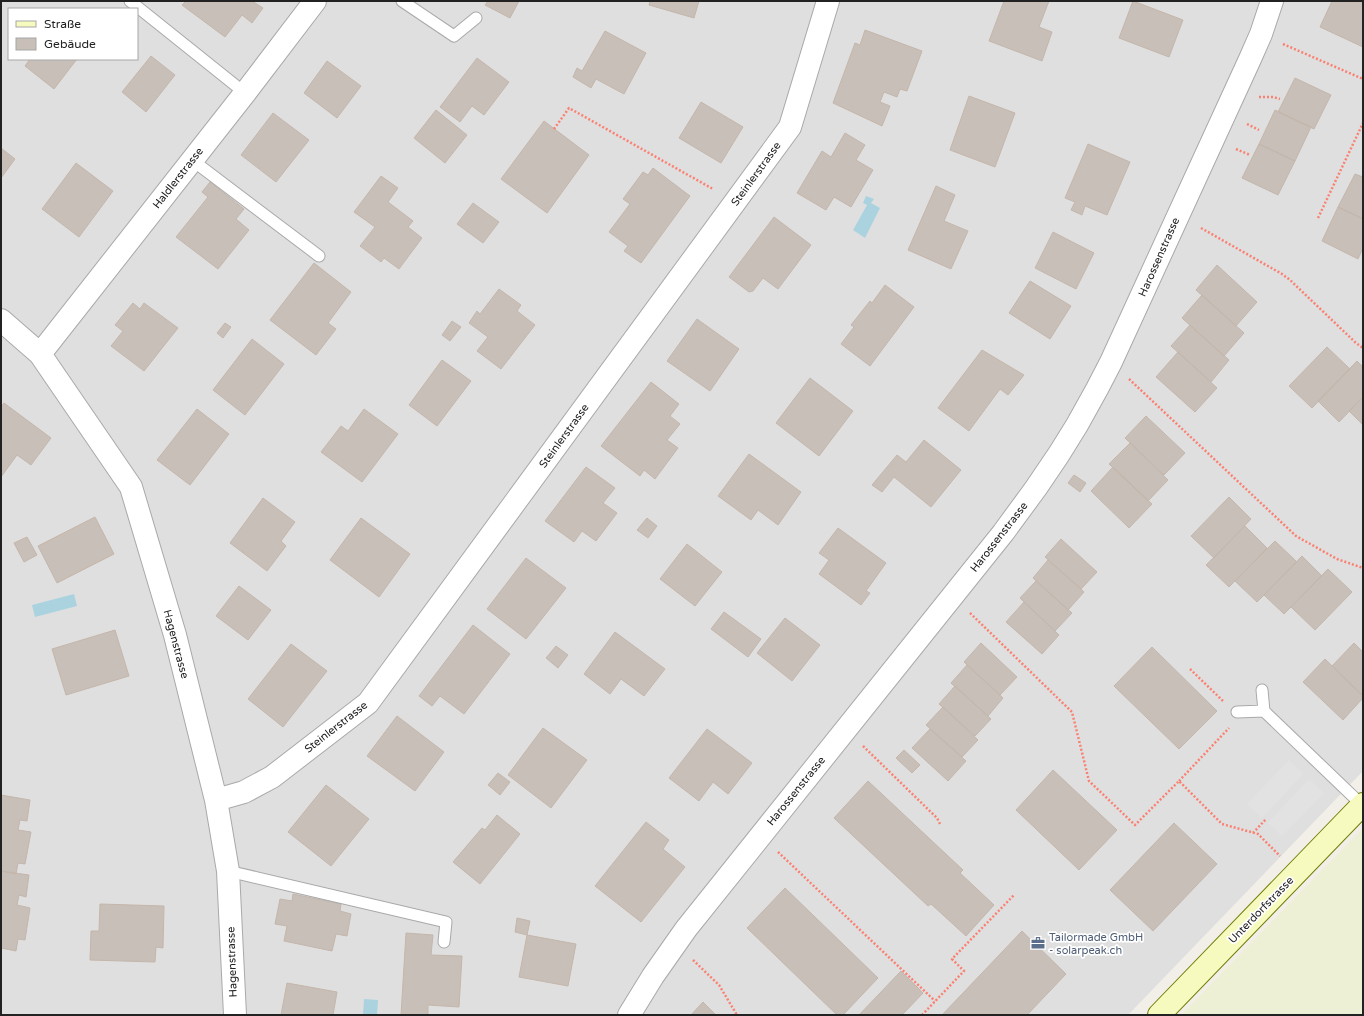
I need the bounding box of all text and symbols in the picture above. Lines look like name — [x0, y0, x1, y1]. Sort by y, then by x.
legend — [8, 8, 138, 60]
text: Straße — [44, 17, 81, 31]
text: Gebäude — [44, 37, 96, 51]
street label: Steinlerstrasse — [728, 139, 784, 209]
street label: Haldlerstrasse — [150, 145, 206, 211]
street label: Harossenstrasse — [1136, 215, 1182, 299]
street label: Steinlerstrasse — [536, 401, 592, 471]
street label: Harossenstrasse — [968, 499, 1030, 575]
street label: Hagenstrasse — [161, 608, 191, 680]
street label: Steinlerstrasse — [302, 698, 370, 756]
street label: Harossenstrasse — [764, 754, 828, 828]
street label: Unterdorfstrasse — [1226, 874, 1296, 946]
street label: Hagenstrasse — [224, 926, 240, 998]
place label: Tailormade GmbH - solarpeak.ch — [1049, 931, 1143, 957]
office icon: Tailormade GmbH - solarpeak.ch — [1030, 935, 1046, 951]

